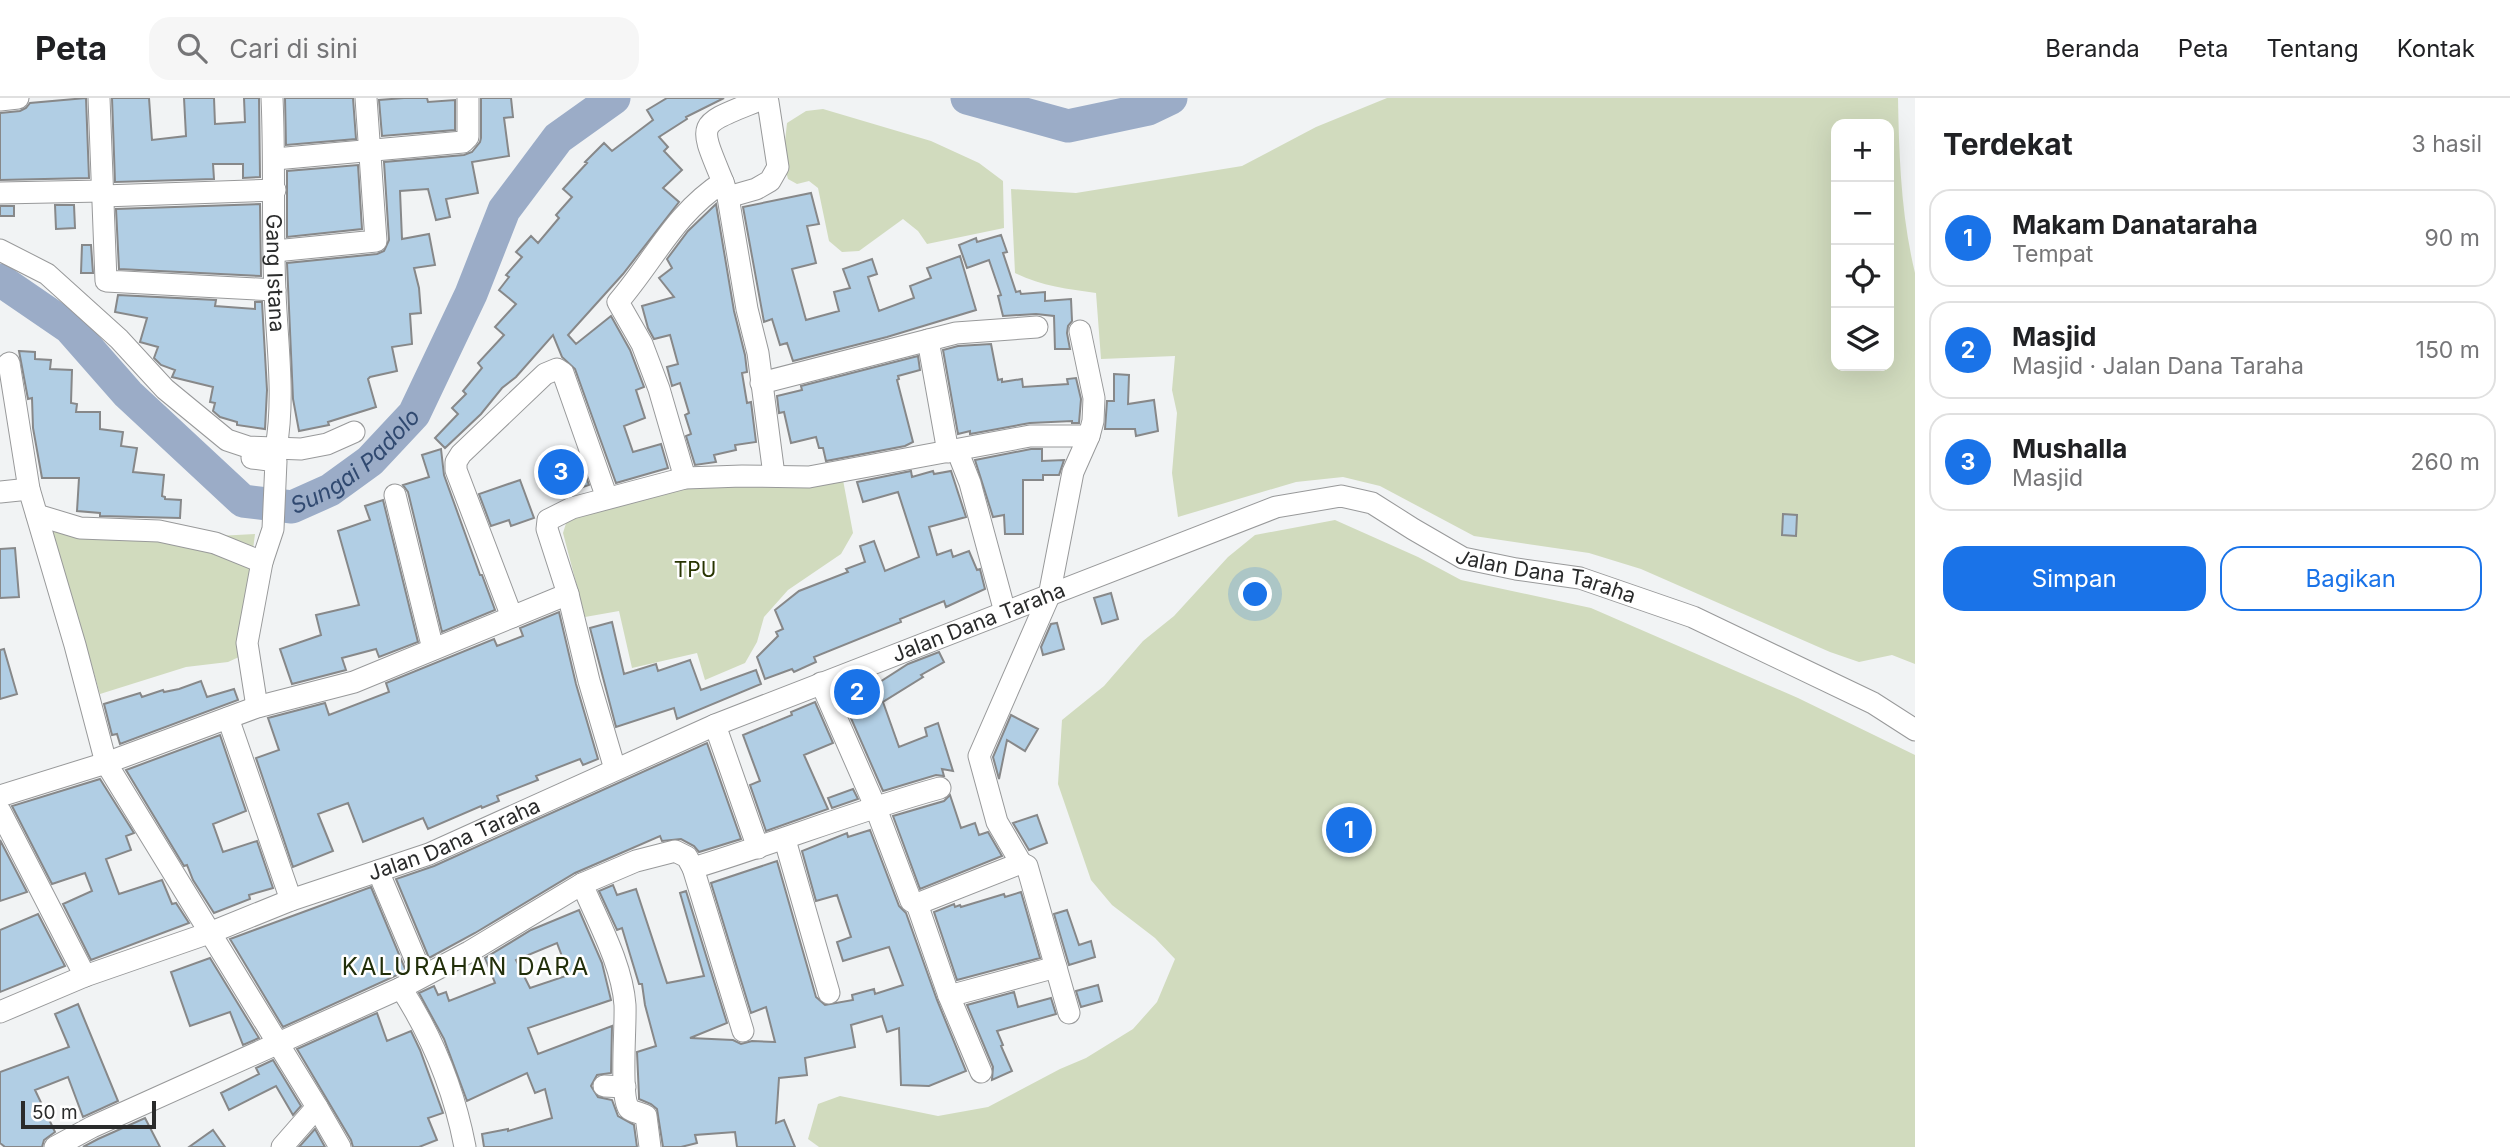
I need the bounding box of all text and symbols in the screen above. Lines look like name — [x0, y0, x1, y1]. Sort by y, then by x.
search box — [149, 17, 639, 80]
text: Peta — [35, 28, 107, 68]
icon: search — [173, 29, 211, 67]
text: Cari di sini — [229, 33, 358, 64]
text: Beranda — [2045, 34, 2140, 63]
text: Peta — [2178, 34, 2228, 63]
text: Tentang — [2266, 34, 2359, 63]
text: Kontak — [2397, 34, 2475, 63]
map controls — [1831, 119, 1894, 371]
button: + — [1831, 119, 1894, 182]
text: Terdekat — [1943, 126, 2073, 162]
text: 3 hasil — [2412, 130, 2482, 158]
button: − — [1831, 182, 1894, 245]
text: Makam Danataraha — [2012, 209, 2258, 240]
street label: Gang Istana — [262, 214, 290, 333]
text: 1 — [1963, 224, 1973, 252]
text: 90 m — [2425, 224, 2480, 252]
text: Tempat — [2012, 240, 2093, 268]
button: locate — [1831, 245, 1894, 308]
button: layers — [1831, 308, 1894, 371]
text: Masjid — [2012, 321, 2096, 352]
text: 2 — [1961, 336, 1975, 364]
text: 150 m — [2416, 336, 2480, 364]
text: Masjid · Jalan Dana Taraha — [2012, 352, 2304, 380]
water label: Sungai Padolo — [286, 403, 426, 520]
text: Mushalla — [2012, 433, 2127, 464]
pin: 3 — [538, 446, 584, 498]
text: 3 — [1961, 448, 1975, 476]
text: 260 m — [2411, 448, 2480, 476]
text: Masjid — [2012, 464, 2083, 492]
street label: Jalan Dana Taraha — [1451, 543, 1639, 608]
button: Simpan — [1943, 546, 2206, 611]
button: Bagikan — [2220, 546, 2482, 611]
park label: TPU — [674, 557, 716, 582]
street label: Jalan Dana Taraha — [888, 577, 1069, 667]
your location — [1238, 577, 1272, 611]
pin: 2 — [834, 666, 880, 718]
street label: Jalan Dana Taraha — [365, 793, 544, 885]
pin: 1 — [1326, 804, 1372, 856]
district label: KALURAHAN DARA — [342, 952, 590, 981]
scale bar — [21, 1098, 156, 1130]
text: 50 m — [32, 1101, 78, 1124]

